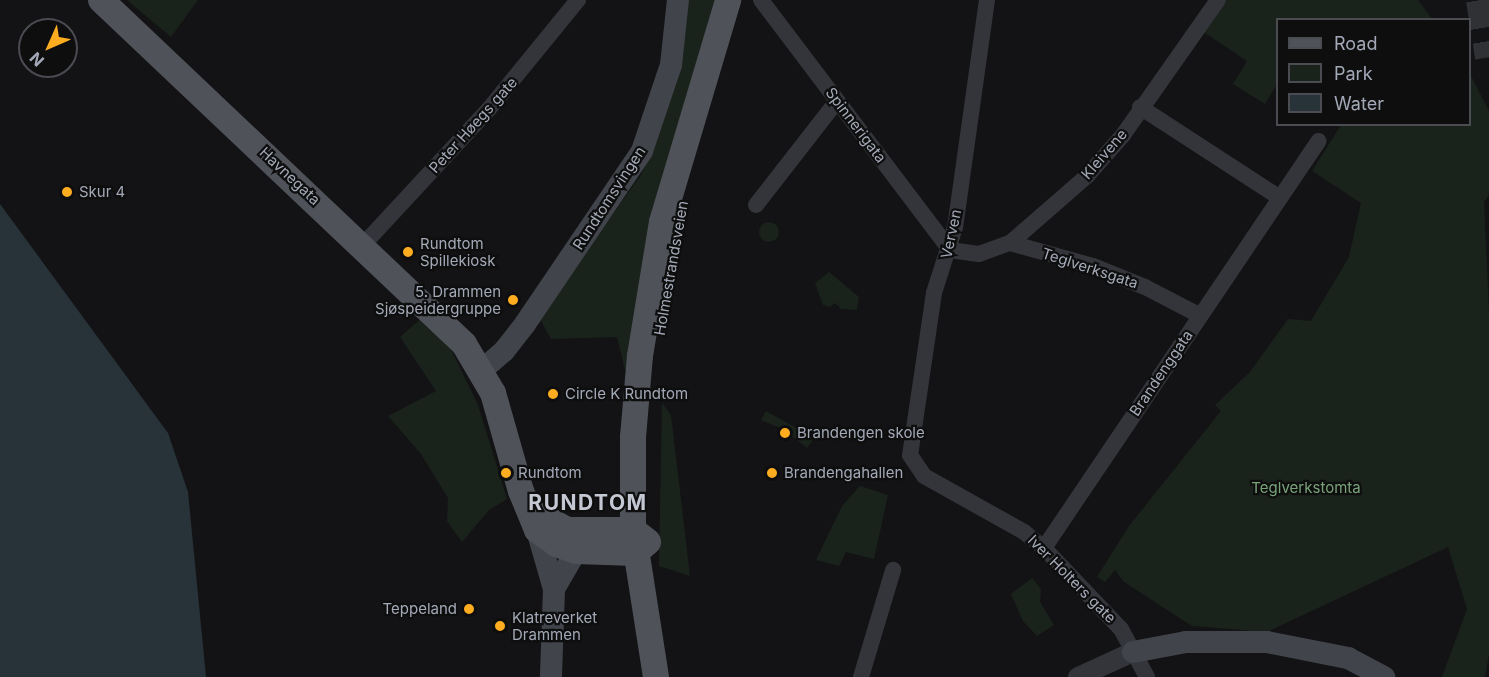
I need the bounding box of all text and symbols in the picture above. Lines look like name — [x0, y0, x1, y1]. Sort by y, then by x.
north arrow — [18, 18, 78, 78]
legend — [1276, 18, 1471, 126]
text: Road — [1334, 33, 1377, 54]
text: N — [25, 48, 48, 71]
text: Park — [1334, 63, 1373, 84]
street label: Peter Høegs gate — [425, 73, 521, 177]
street label: Spinnerigata — [822, 84, 890, 166]
text: Water — [1334, 93, 1384, 114]
street label: Kleivene — [1077, 125, 1131, 183]
street label: Havnegata — [256, 143, 324, 209]
street label: Rundtomsvingen — [569, 143, 649, 253]
place label: Skur 4 — [79, 183, 125, 201]
marker: Skur 4 — [60, 185, 74, 199]
street label: Holmestrandsveien — [650, 199, 692, 337]
street label: Verven — [937, 208, 965, 260]
place label: Rundtom Spillekiosk — [420, 234, 495, 269]
street label: Teglverksgata — [1040, 244, 1140, 292]
marker: Rundtom Spillekiosk — [401, 245, 415, 259]
place label: 5. Drammen Sjøspeidergruppe — [375, 282, 501, 317]
marker: 5. Drammen Sjøspeidergruppe — [506, 293, 520, 307]
street label: Brandenggata — [1126, 327, 1196, 419]
place label: Circle K Rundtom — [565, 385, 688, 403]
marker: Circle K Rundtom — [546, 387, 560, 401]
place label: Brandengen skole — [797, 424, 925, 442]
marker: Brandengen skole — [778, 426, 792, 440]
place label: Rundtom — [518, 464, 582, 482]
place label: Brandengahallen — [784, 464, 903, 482]
marker: Rundtom — [499, 466, 513, 480]
marker: Brandengahallen — [765, 466, 779, 480]
park label: Teglverkstomta — [1251, 479, 1361, 497]
district label: RUNDTOM — [528, 490, 648, 516]
street label: Iver Holters gate — [1024, 531, 1120, 627]
place label: Teppeland — [383, 600, 457, 618]
marker: Teppeland — [462, 602, 476, 616]
place label: Klatreverket Drammen — [512, 608, 597, 643]
marker: Klatreverket Drammen — [493, 619, 507, 633]

